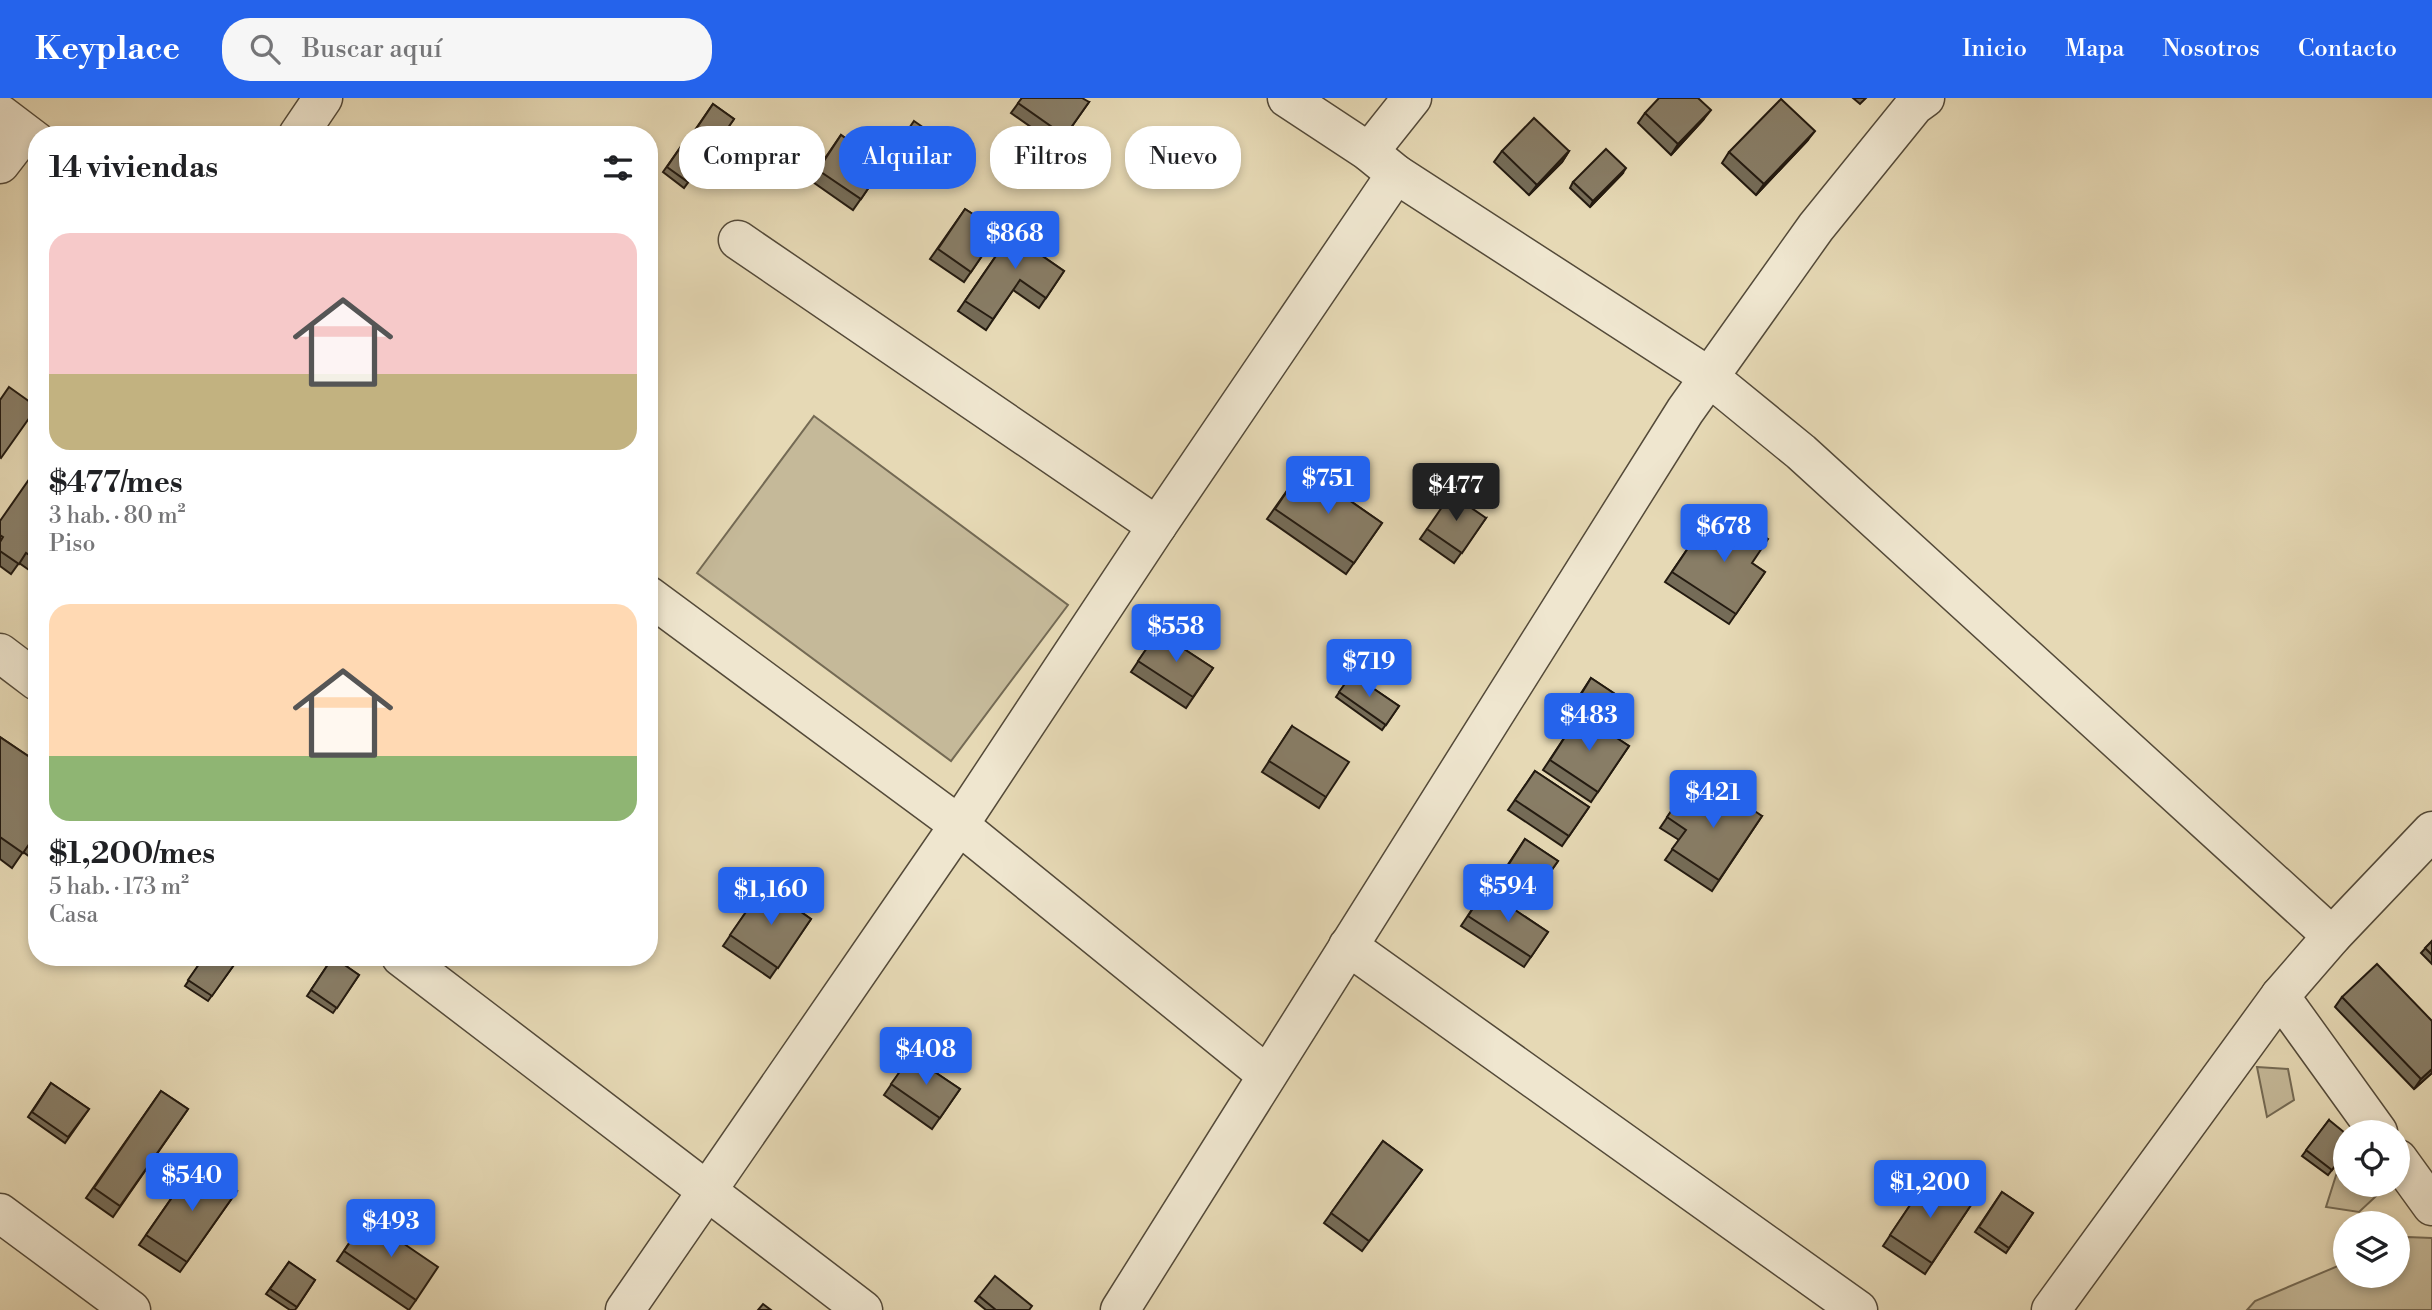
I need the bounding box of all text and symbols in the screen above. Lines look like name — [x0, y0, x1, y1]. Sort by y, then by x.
search box — [222, 18, 712, 81]
text: Keyplace — [35, 29, 180, 70]
icon: search — [246, 30, 284, 68]
text: Buscar aquí — [302, 33, 442, 65]
text: Inicio — [1962, 34, 2027, 64]
text: Mapa — [2065, 34, 2124, 64]
text: Nosotros — [2162, 34, 2260, 64]
text: Contacto — [2298, 34, 2397, 64]
chip: Comprar — [679, 126, 825, 189]
chip: Alquilar — [839, 126, 976, 189]
chip: Filtros — [990, 126, 1111, 189]
chip: Nuevo — [1125, 126, 1241, 189]
text: 14 viviendas — [49, 149, 218, 187]
icon: filters — [599, 149, 637, 187]
pin: $868 — [974, 212, 1056, 271]
text: $868 — [986, 220, 1044, 248]
icon: home — [280, 279, 406, 405]
pin: $751 — [1287, 456, 1369, 516]
text: $477/mes — [49, 464, 183, 502]
pin: $477 — [1415, 464, 1497, 523]
text: $751 — [1302, 465, 1354, 493]
text: $477 — [1429, 472, 1483, 500]
text: 3 hab. · 80 m² — [49, 502, 186, 530]
pin: $678 — [1683, 504, 1765, 564]
text: $678 — [1697, 513, 1751, 541]
text: Piso — [49, 530, 95, 558]
pin: $558 — [1135, 604, 1217, 664]
text: $558 — [1148, 613, 1204, 641]
pin: $719 — [1328, 640, 1410, 699]
text: $719 — [1342, 648, 1396, 676]
icon: home — [280, 650, 406, 776]
pin: $483 — [1548, 694, 1630, 753]
text: $483 — [1560, 702, 1618, 730]
pin: $421 — [1672, 770, 1754, 830]
text: $421 — [1686, 779, 1740, 807]
text: $1,200/mes — [49, 835, 215, 873]
pin: $594 — [1467, 864, 1549, 924]
pin: $1,160 — [714, 868, 828, 927]
text: 5 hab. · 173 m² — [49, 873, 189, 901]
text: $594 — [1479, 873, 1537, 901]
text: $1,160 — [734, 876, 808, 904]
text: Casa — [49, 901, 98, 929]
pin: $408 — [885, 1028, 967, 1087]
text: $408 — [896, 1036, 956, 1064]
map controls — [2333, 1120, 2410, 1288]
button: locate — [2333, 1120, 2410, 1197]
pin: $540 — [151, 1154, 233, 1213]
pin: $1,200 — [1873, 1160, 1987, 1220]
text: $540 — [162, 1162, 222, 1190]
text: $1,200 — [1890, 1169, 1970, 1197]
pin: $493 — [350, 1200, 432, 1259]
text: $493 — [362, 1208, 420, 1236]
button: layers — [2333, 1211, 2410, 1288]

